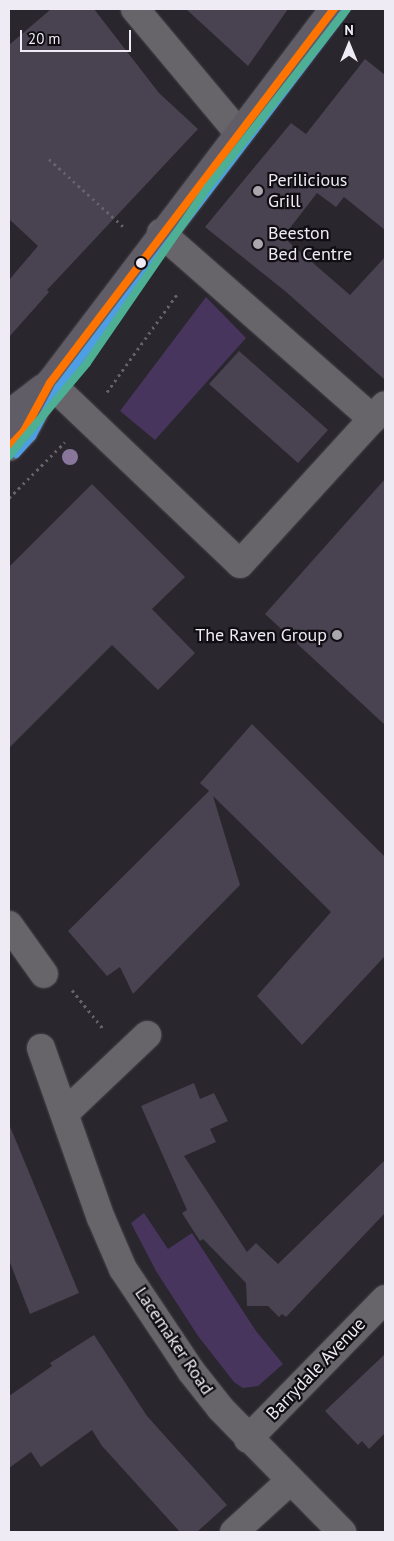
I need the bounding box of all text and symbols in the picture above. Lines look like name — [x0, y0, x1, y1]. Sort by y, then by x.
scale bar — [22, 20, 134, 52]
north arrow — [324, 20, 374, 70]
text: N — [344, 21, 354, 39]
text: 20 m — [28, 29, 61, 48]
place label: Perilicious Grill — [268, 170, 347, 212]
marker: Perilicious Grill — [252, 185, 264, 197]
place label: Beeston Bed Centre — [268, 223, 352, 266]
marker: Beeston Bed Centre — [252, 238, 264, 250]
unlabelled marker — [136, 258, 146, 268]
place label: The Raven Group — [195, 624, 327, 646]
marker: The Raven Group — [331, 629, 343, 641]
street label: Lacemaker Road — [130, 1283, 218, 1399]
street label: Barrydale Avenue — [262, 1313, 370, 1425]

